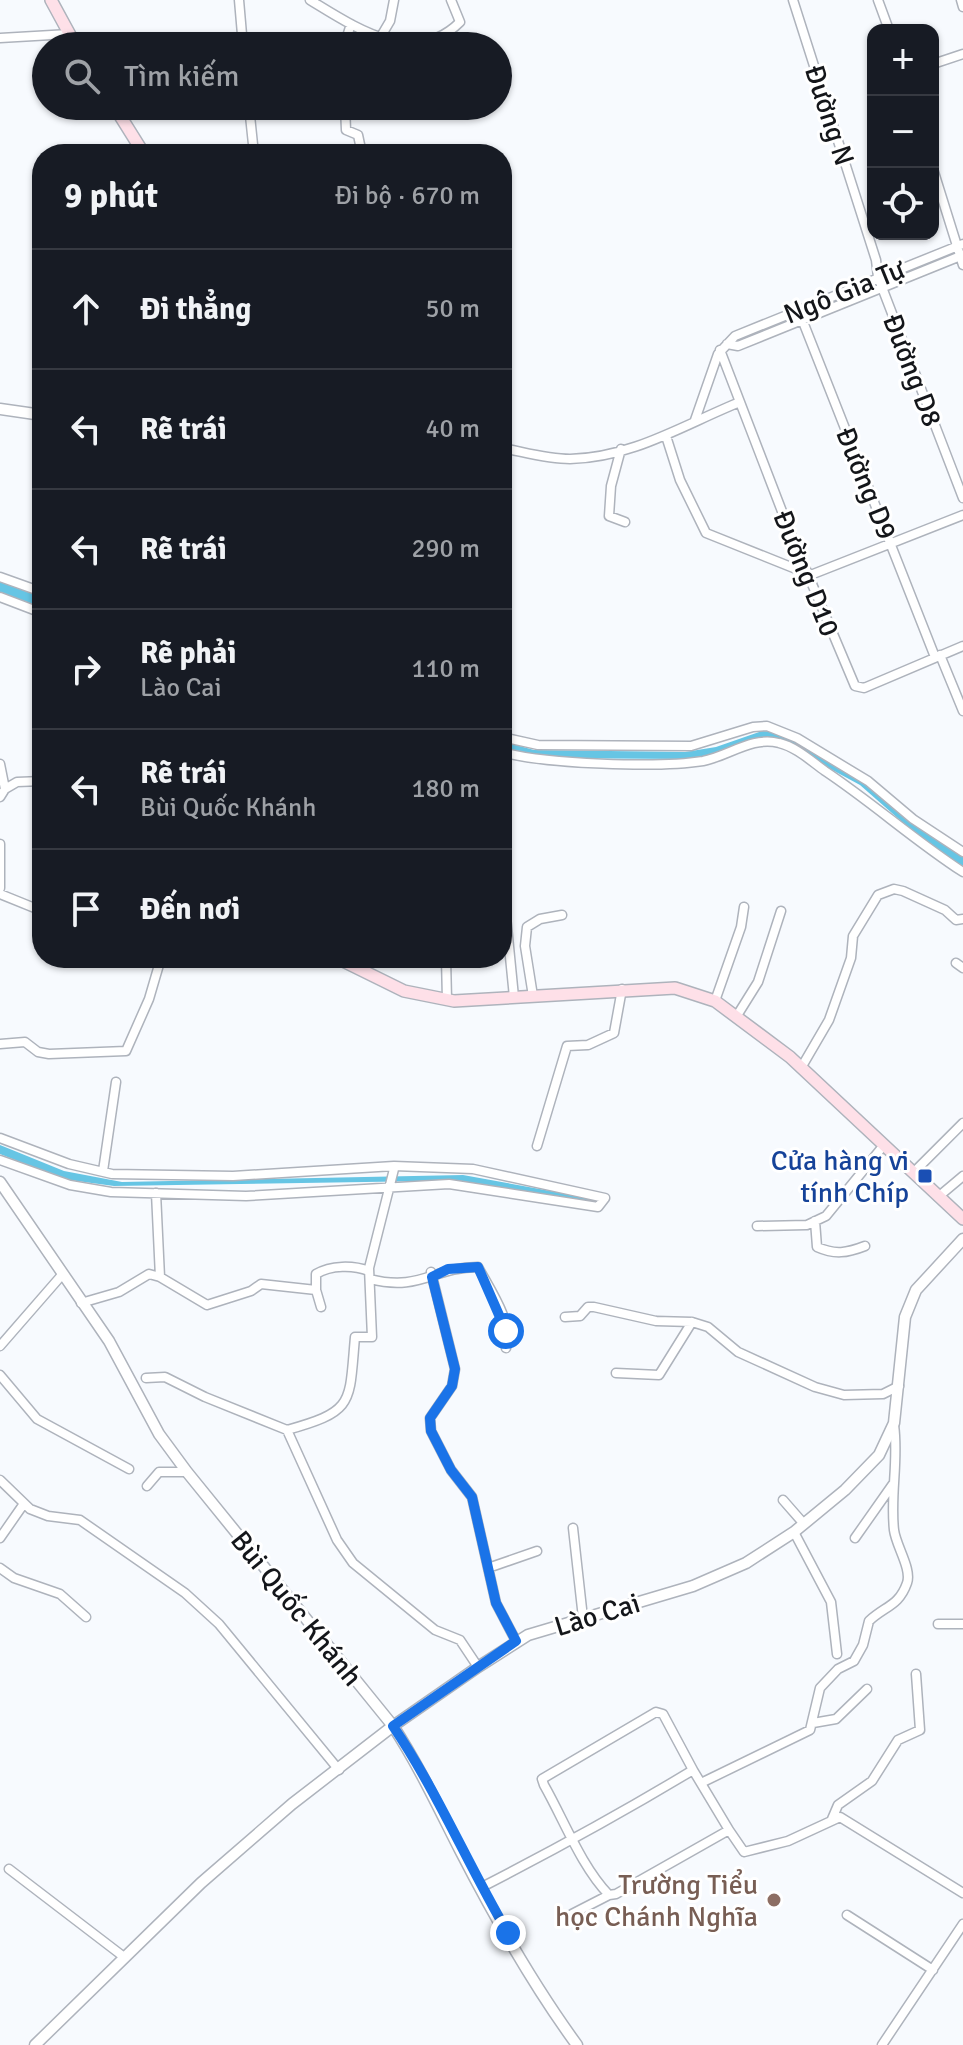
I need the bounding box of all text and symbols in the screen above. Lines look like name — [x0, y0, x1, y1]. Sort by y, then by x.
map controls — [867, 24, 939, 240]
button: + — [867, 24, 939, 96]
search box — [32, 32, 512, 120]
icon: search — [60, 54, 104, 98]
text: Tìm kiếm — [124, 58, 239, 95]
street label: Đường N — [797, 61, 861, 170]
button: − — [867, 96, 939, 168]
button: locate — [867, 168, 939, 240]
text: 9 phút — [64, 175, 158, 217]
text: Đi bộ · 670 m — [335, 180, 480, 212]
street label: Ngô Gia Tự — [779, 252, 911, 332]
icon: ahead — [64, 287, 108, 331]
text: Đi thẳng — [140, 291, 251, 328]
text: 50 m — [425, 293, 480, 325]
street label: Đường D8 — [875, 309, 949, 432]
icon: left — [64, 407, 108, 451]
text: Rẽ trái — [140, 411, 227, 448]
text: 40 m — [425, 413, 480, 445]
street label: Đường D9 — [828, 422, 904, 544]
street label: Đường D10 — [765, 505, 847, 641]
icon: left — [64, 527, 108, 571]
text: Rẽ trái — [140, 531, 227, 568]
text: 290 m — [411, 533, 480, 565]
text: Rẽ phải — [140, 635, 236, 672]
icon: right — [64, 647, 108, 691]
text: 110 m — [411, 653, 480, 685]
text: Lào Cai — [140, 672, 221, 704]
text: Rẽ trái — [140, 755, 227, 792]
icon: left — [64, 767, 108, 811]
text: 180 m — [411, 773, 480, 805]
text: Bùi Quốc Khánh — [140, 792, 316, 824]
icon: arrive — [64, 887, 108, 931]
text: Đến nơi — [140, 891, 240, 928]
place label: Cửa hàng vi tính Chíp — [771, 1144, 909, 1210]
marker: Cửa hàng vi tính Chíp — [916, 1167, 934, 1185]
route start — [488, 1313, 524, 1349]
street label: Bùi Quốc Khánh — [223, 1524, 369, 1693]
street label: Lào Cai — [550, 1586, 644, 1644]
place label: Trường Tiểu học Chánh Nghĩa — [555, 1868, 758, 1934]
marker: Trường Tiểu học Chánh Nghĩa — [765, 1891, 783, 1909]
route end — [490, 1915, 526, 1951]

